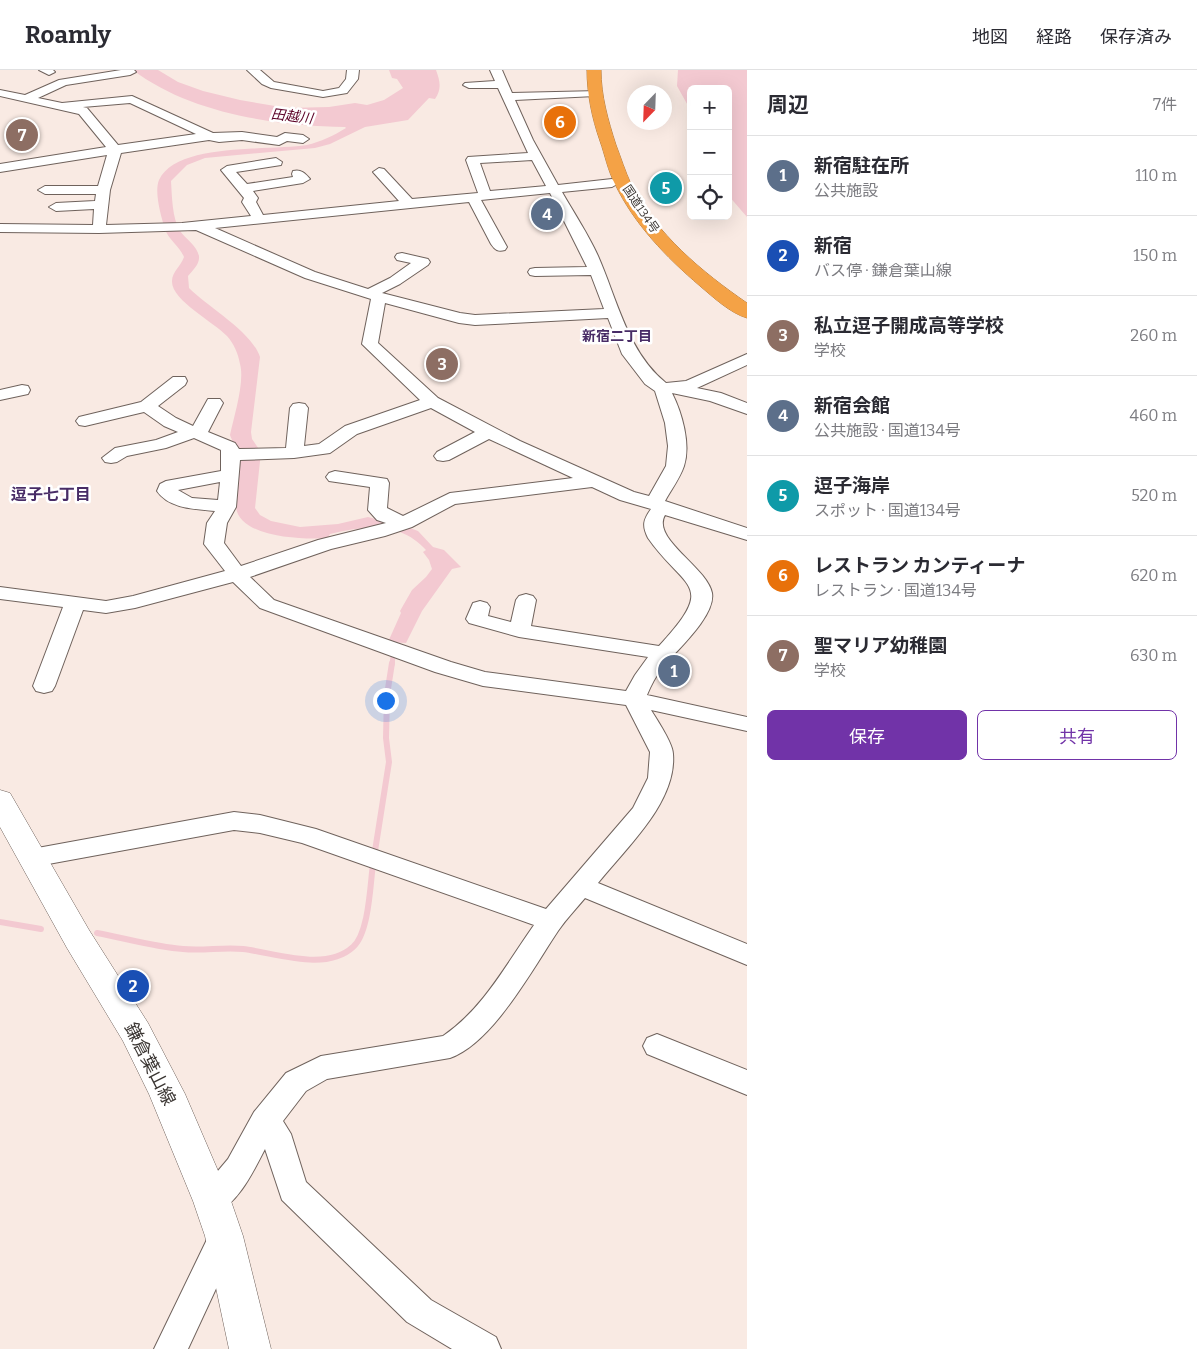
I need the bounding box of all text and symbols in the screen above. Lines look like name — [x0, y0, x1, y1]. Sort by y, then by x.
text: Roamly — [25, 21, 111, 49]
text: 地図 — [972, 26, 1008, 48]
text: 経路 — [1036, 26, 1072, 48]
text: 保存済み — [1100, 26, 1172, 48]
north arrow — [627, 85, 672, 130]
map controls — [687, 85, 732, 220]
button: + — [687, 85, 732, 130]
text: 周辺 — [767, 92, 809, 118]
text: 7件 — [1153, 95, 1177, 114]
pin: 6 — [544, 103, 576, 141]
water label: 田越川 — [270, 106, 316, 128]
pin: 7 — [6, 116, 38, 154]
button: − — [687, 130, 732, 175]
text: 新宿駐在所 — [814, 154, 909, 177]
text: 1 — [780, 166, 786, 185]
text: 110 m — [1135, 166, 1177, 185]
pin: 5 — [650, 169, 682, 207]
button: locate — [687, 175, 732, 220]
text: 公共施設 — [814, 181, 878, 200]
street label: 国道134号 — [620, 182, 662, 236]
pin: 4 — [531, 195, 563, 233]
text: 新宿 — [814, 234, 852, 257]
text: 2 — [778, 246, 788, 265]
text: 150 m — [1133, 246, 1177, 265]
text: バス停 · 鎌倉葉山線 — [814, 261, 952, 280]
text: 私立逗子開成高等学校 — [814, 314, 1004, 337]
text: 3 — [778, 326, 788, 345]
text: 260 m — [1130, 326, 1177, 345]
district label: 新宿二丁目 — [582, 328, 652, 345]
text: 学校 — [814, 341, 846, 360]
pin: 3 — [426, 345, 458, 383]
text: 新宿会館 — [814, 394, 890, 417]
text: 4 — [778, 406, 788, 425]
text: 460 m — [1130, 406, 1177, 425]
text: 公共施設 · 国道134号 — [814, 421, 961, 440]
text: 逗子海岸 — [814, 474, 890, 497]
district label: 逗子七丁目 — [11, 485, 91, 504]
text: 5 — [779, 486, 787, 505]
text: 520 m — [1131, 486, 1177, 505]
text: スポット · 国道134号 — [814, 501, 961, 520]
text: レストラン カンティーナ — [814, 554, 1025, 577]
text: 6 — [778, 566, 788, 585]
text: 620 m — [1130, 566, 1177, 585]
text: レストラン · 国道134号 — [814, 581, 977, 600]
text: 聖マリア幼稚園 — [814, 634, 947, 657]
text: 7 — [779, 646, 787, 665]
text: 630 m — [1130, 646, 1177, 665]
pin: 1 — [658, 652, 690, 690]
text: 学校 — [814, 661, 846, 680]
your location — [373, 688, 399, 714]
button: 保存 — [767, 710, 967, 760]
button: 共有 — [977, 710, 1177, 760]
pin: 2 — [117, 967, 149, 1005]
street label: 鎌倉葉山線 — [120, 1019, 180, 1109]

